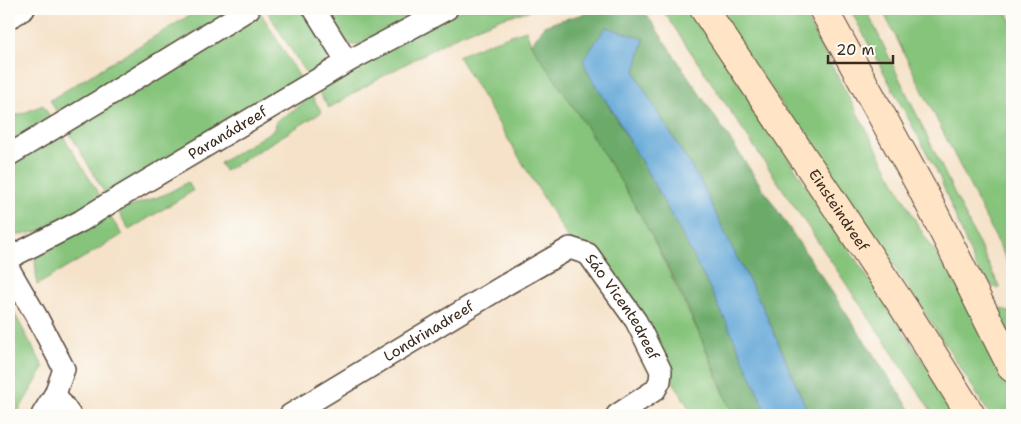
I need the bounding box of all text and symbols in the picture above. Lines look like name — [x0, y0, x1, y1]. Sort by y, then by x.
scale bar — [828, 32, 894, 64]
text: 20 m — [836, 40, 875, 60]
street label: Paranádreef — [184, 101, 271, 164]
street label: Einsteindreef — [804, 165, 874, 256]
street label: Sáo Vicentedreef — [581, 249, 664, 363]
street label: Londrinadreef — [380, 296, 478, 366]

